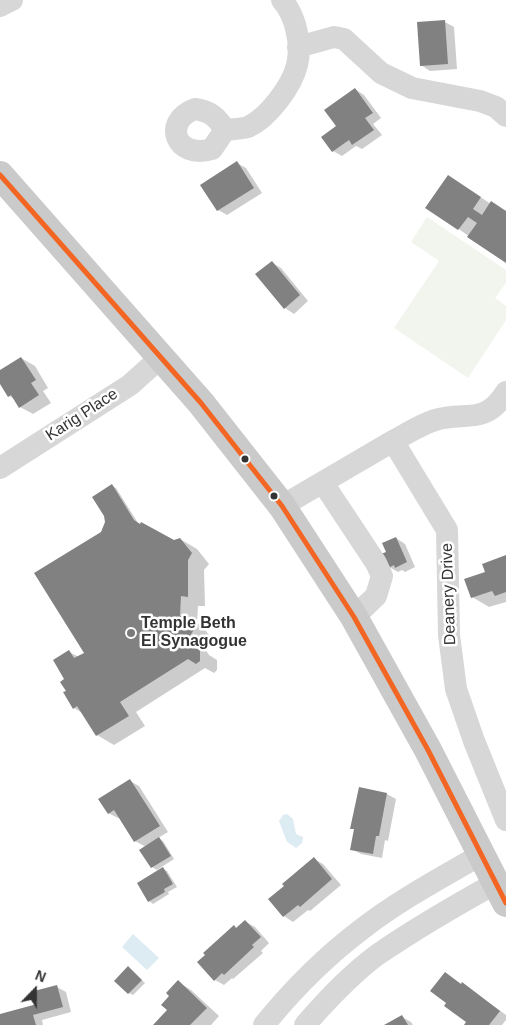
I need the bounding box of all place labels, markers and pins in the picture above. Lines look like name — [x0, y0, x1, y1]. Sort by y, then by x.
unlabelled marker — [240, 454, 250, 464]
unlabelled marker — [269, 491, 279, 501]
place label: Temple Beth El Synagogue — [141, 614, 247, 652]
marker: Temple Beth El Synagogue — [125, 627, 137, 639]

